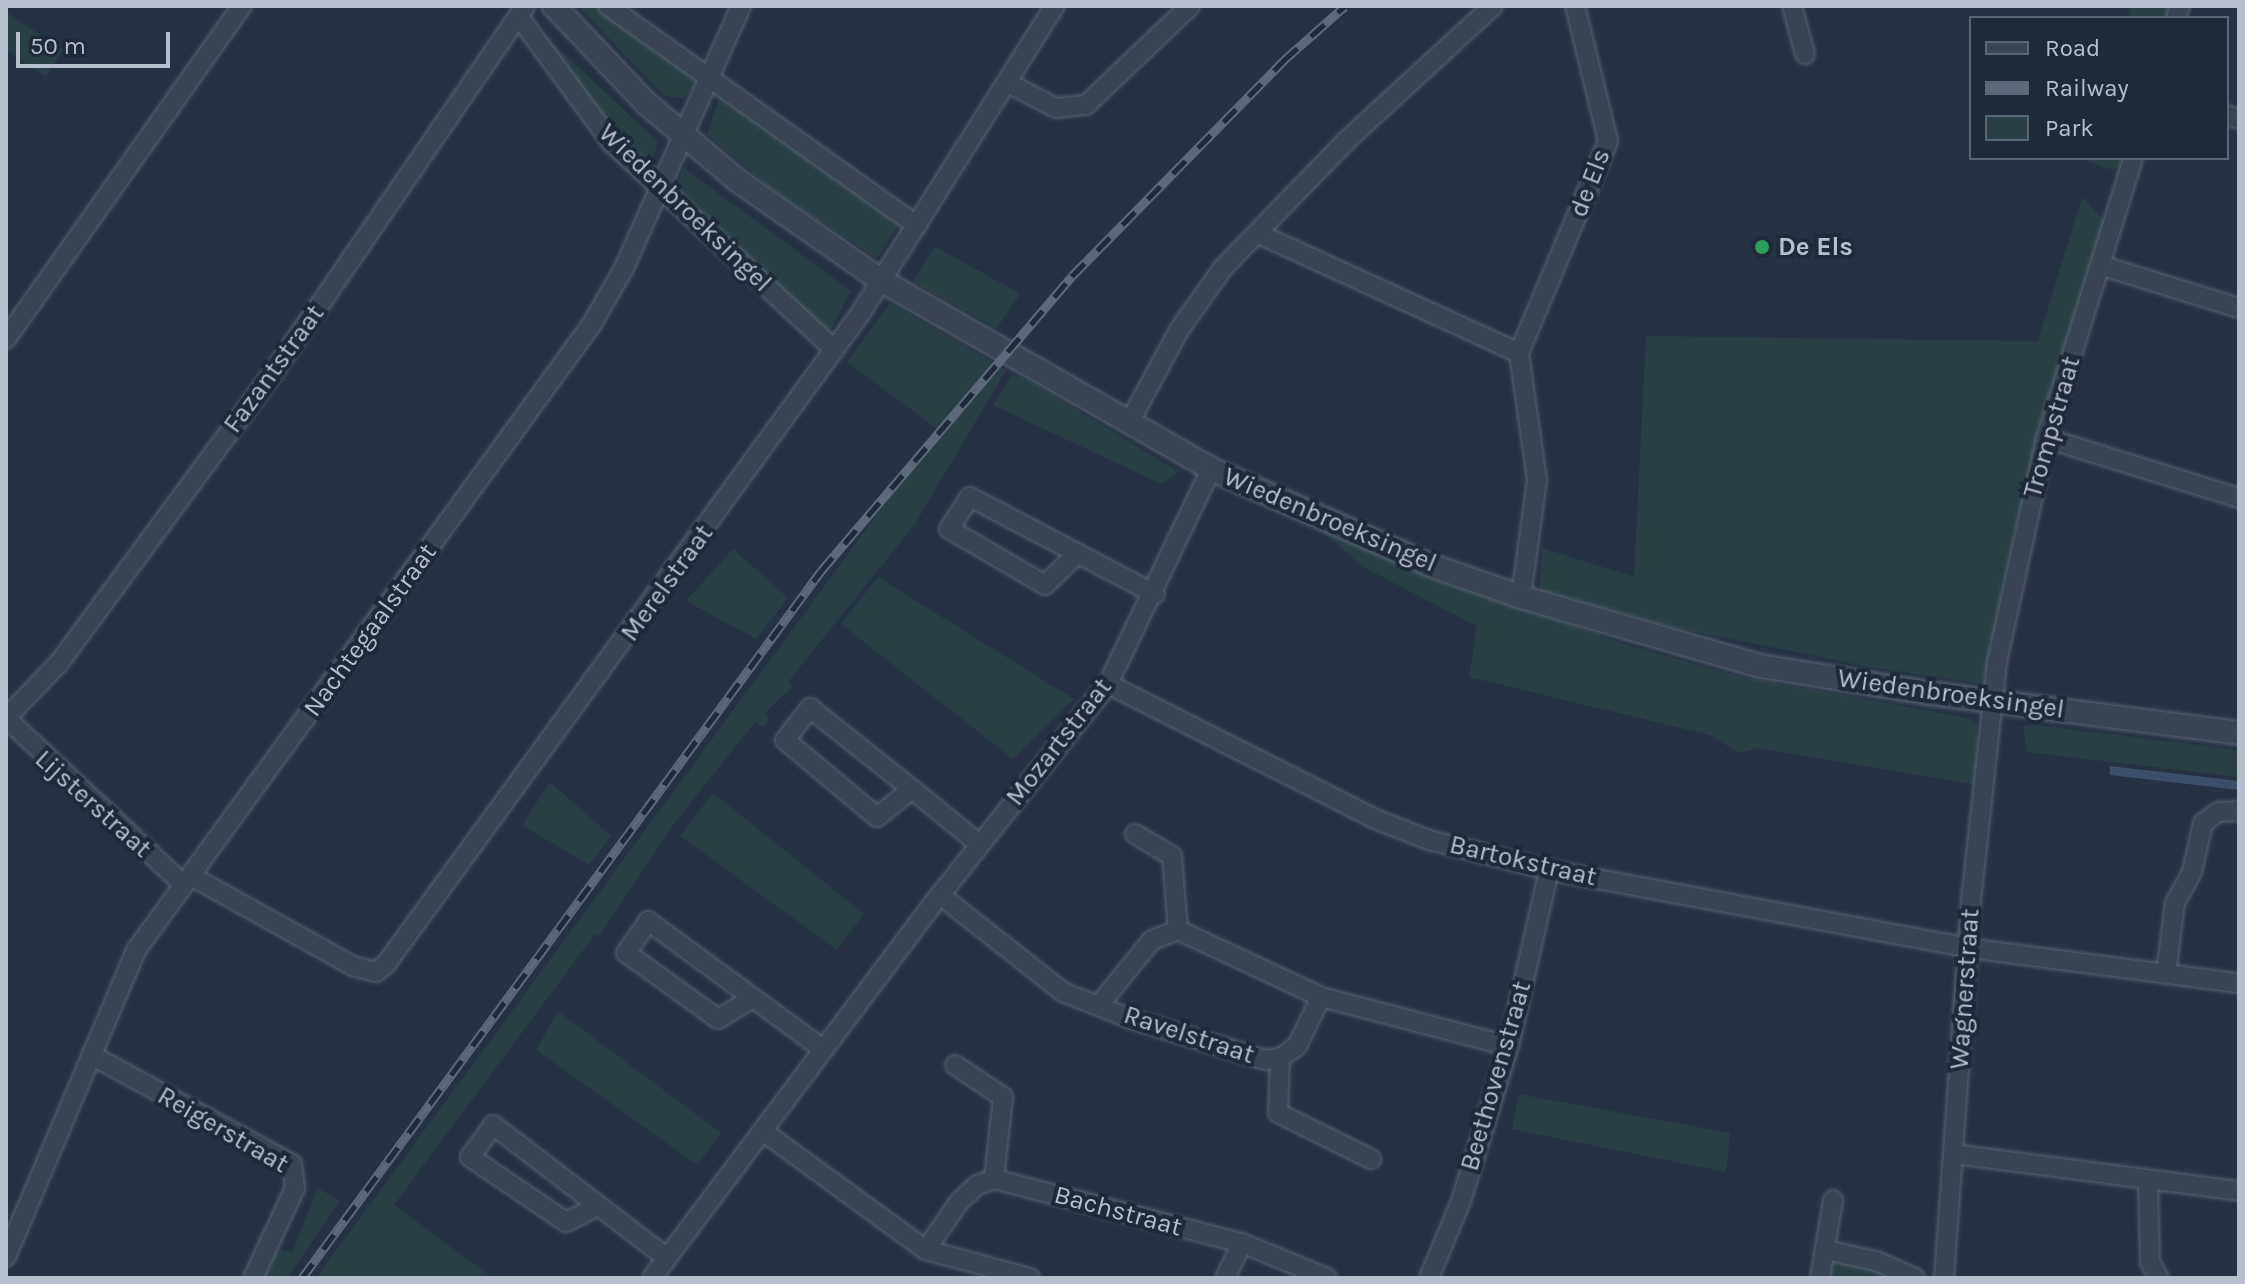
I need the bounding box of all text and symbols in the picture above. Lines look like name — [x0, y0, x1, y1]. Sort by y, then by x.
scale bar — [20, 16, 174, 66]
legend — [1969, 16, 2229, 160]
text: 50 m — [30, 32, 86, 60]
text: Road — [2045, 34, 2100, 62]
text: Railway — [2045, 74, 2129, 102]
text: Park — [2045, 114, 2094, 142]
street label: Wiedenbroeksingel — [592, 118, 778, 298]
street label: de Els — [1563, 145, 1617, 221]
place label: De Els — [1778, 231, 1853, 263]
marker: De Els — [1753, 238, 1771, 256]
street label: Fazantstraat — [217, 299, 331, 439]
street label: Trompstraat — [2017, 353, 2087, 501]
street label: Wiedenbroeksingel — [1219, 461, 1441, 579]
street label: Merelstraat — [614, 519, 720, 647]
street label: Nachtegaalstraat — [297, 537, 443, 723]
street label: Wiedenbroeksingel — [1836, 663, 2066, 725]
street label: Mozartstraat — [1000, 672, 1118, 812]
street label: Lijsterstraat — [29, 744, 157, 864]
street label: Bartokstraat — [1447, 829, 1599, 893]
street label: Wagnerstraat — [1944, 908, 1986, 1070]
street label: Beethovenstraat — [1454, 978, 1538, 1174]
street label: Ravelstraat — [1120, 999, 1258, 1071]
street label: Reigerstraat — [152, 1080, 294, 1180]
street label: Bachstraat — [1051, 1179, 1185, 1243]

